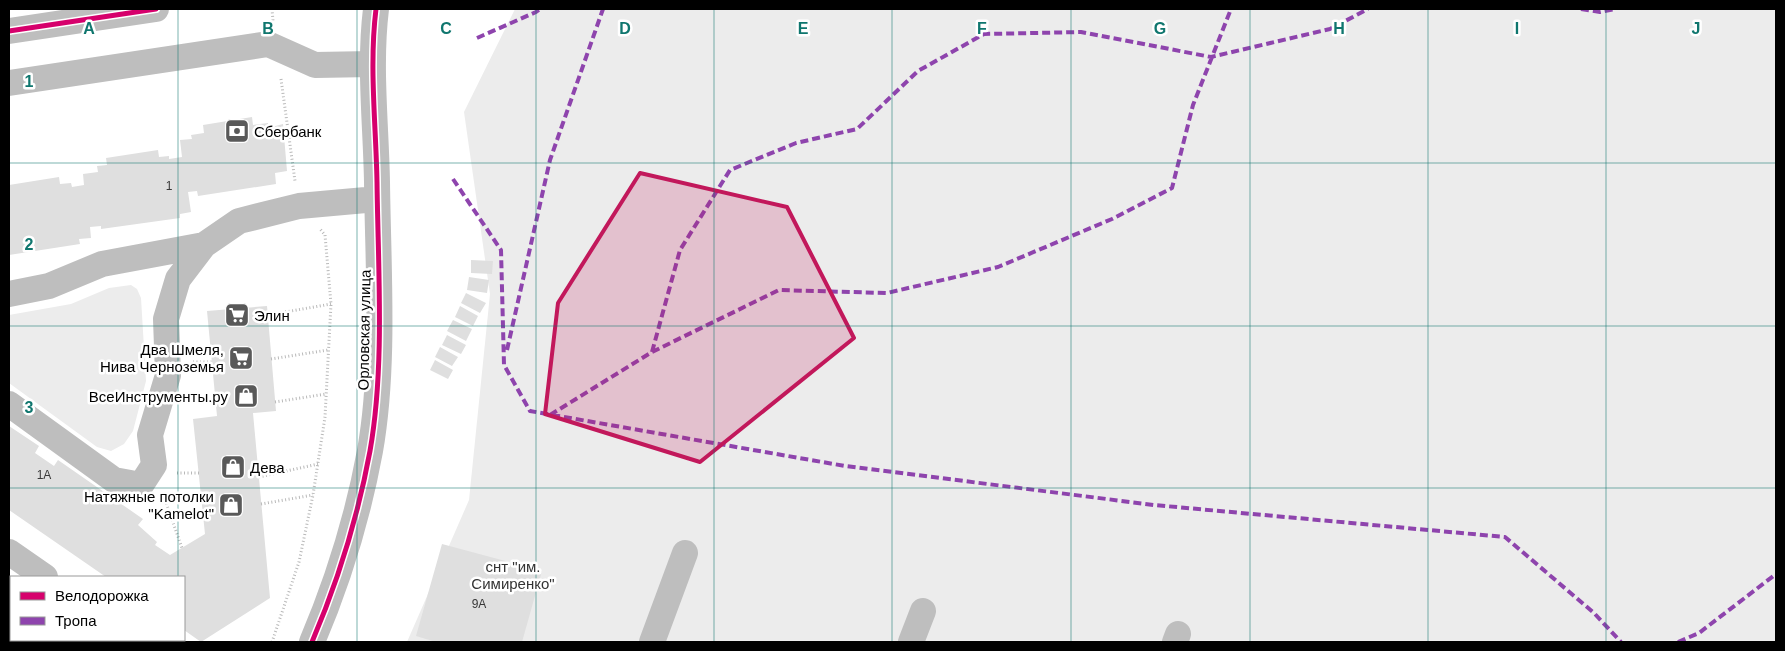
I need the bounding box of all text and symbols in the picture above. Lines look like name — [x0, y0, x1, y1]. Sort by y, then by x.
text: A — [83, 20, 95, 37]
text: B — [262, 20, 274, 37]
text: C — [440, 20, 452, 37]
text: D — [619, 20, 631, 37]
text: E — [798, 20, 809, 37]
text: F — [977, 20, 987, 37]
text: G — [1154, 20, 1166, 37]
text: H — [1333, 20, 1345, 37]
text: I — [1515, 20, 1519, 37]
text: J — [1692, 20, 1700, 37]
text: 1 — [25, 73, 34, 90]
bank icon: Сбербанк — [224, 118, 250, 144]
place label: Сбербанк — [254, 123, 322, 140]
house number: 1 — [166, 179, 173, 193]
text: 2 — [25, 236, 34, 253]
street label: Орловская улица — [354, 269, 374, 391]
supermarket icon: Элин — [224, 302, 250, 328]
place label: Элин — [254, 307, 290, 324]
place label: Два Шмеля, Нива Черноземья — [100, 341, 224, 375]
supermarket icon: Два Шмеля, Нива Черноземья — [228, 345, 254, 371]
shop icon: ВсеИнструменты.ру — [233, 383, 259, 409]
place label: ВсеИнструменты.ру — [89, 388, 229, 405]
text: 3 — [25, 399, 34, 416]
shop icon: Дева — [220, 454, 246, 480]
place label: Дева — [250, 459, 285, 476]
house number: 1А — [37, 468, 51, 482]
place label: Натяжные потолки "Kamelot" — [84, 488, 214, 522]
shop icon: Натяжные потолки "Kamelot" — [218, 492, 244, 518]
park label: снт "им. Симиренко" — [471, 558, 555, 592]
legend — [10, 576, 185, 641]
text: Велодорожка — [55, 587, 149, 604]
house number: 9А — [472, 597, 486, 611]
text: Тропа — [55, 612, 97, 629]

